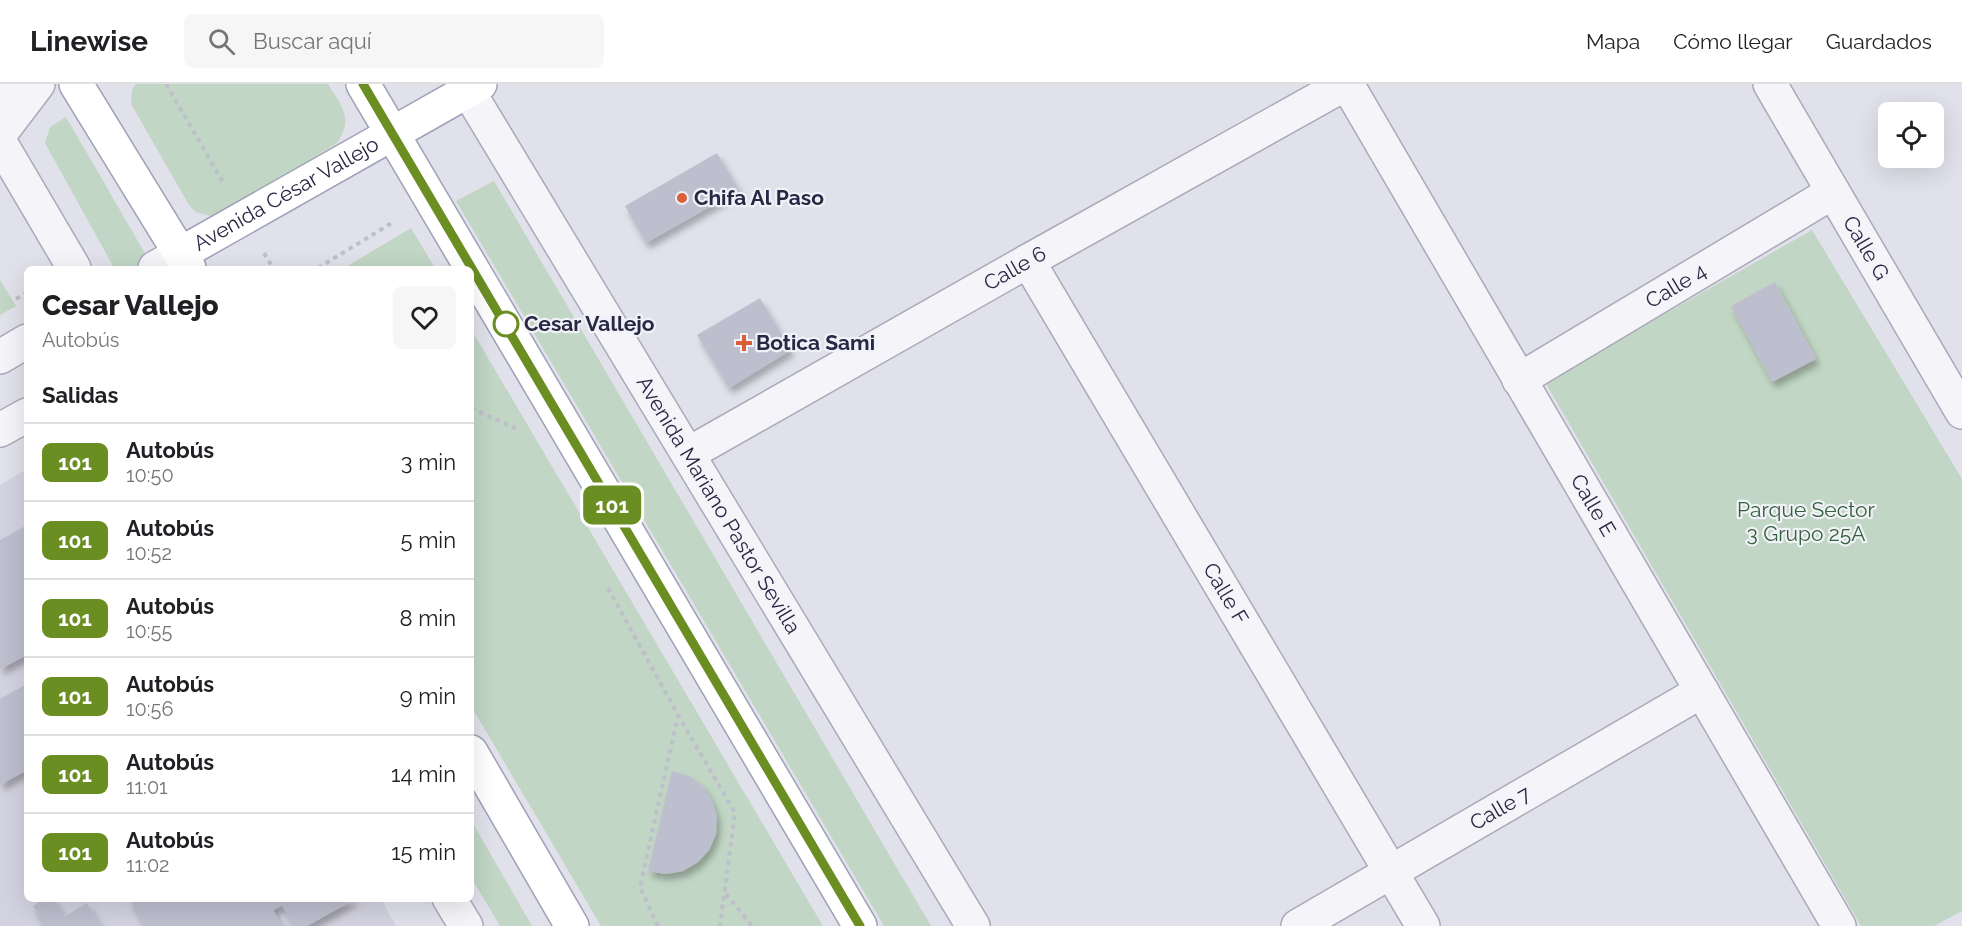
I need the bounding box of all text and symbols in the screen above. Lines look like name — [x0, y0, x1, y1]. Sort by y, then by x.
search box — [184, 14, 604, 68]
text: Linewise — [30, 25, 148, 58]
icon: search — [205, 25, 238, 58]
text: Buscar aquí — [253, 28, 372, 54]
text: Mapa — [1586, 29, 1640, 54]
text: Cómo llegar — [1673, 29, 1793, 54]
text: Guardados — [1826, 29, 1932, 54]
map controls — [1878, 102, 1944, 168]
button: locate — [1878, 102, 1944, 168]
street label: Avenida César Vallejo — [189, 131, 383, 256]
place label: Chifa Al Paso — [694, 185, 824, 210]
marker: Chifa Al Paso — [675, 191, 689, 205]
street label: Calle G — [1838, 211, 1895, 284]
street label: Calle 6 — [979, 240, 1050, 296]
street label: Calle 4 — [1641, 258, 1711, 313]
button: heart — [393, 286, 456, 349]
text: Cesar Vallejo — [42, 289, 219, 322]
marker: Cesar Vallejo — [493, 311, 519, 337]
place label: Cesar Vallejo — [524, 311, 655, 336]
text: Autobús — [42, 328, 119, 352]
place label: Botica Sami — [756, 330, 875, 355]
marker: Botica Sami — [737, 336, 751, 350]
street label: Avenida Mariano Pastor Sevilla — [632, 372, 806, 638]
text: Salidas — [42, 382, 118, 408]
text: Autobús — [126, 437, 214, 463]
text: 3 min — [401, 449, 456, 475]
text: 101 — [58, 450, 92, 475]
text: 10:50 — [126, 463, 174, 487]
street label: Calle E — [1566, 470, 1622, 541]
line badge: 101 — [578, 486, 646, 524]
text: 101 — [595, 493, 629, 518]
park label: Parque Sector 3 Grupo 25A — [1737, 497, 1876, 546]
text: Autobús — [126, 515, 214, 541]
text: 5 min — [401, 527, 456, 553]
text: 101 — [58, 528, 92, 553]
text: 10:52 — [126, 541, 172, 565]
street label: Calle F — [1198, 558, 1254, 629]
text: Autobús — [126, 593, 214, 619]
text: 8 min — [400, 605, 456, 631]
text: 101 — [58, 606, 92, 631]
text: 10:55 — [126, 619, 172, 643]
text: Autobús — [126, 671, 214, 697]
text: 9 min — [400, 683, 456, 709]
text: 101 — [58, 684, 92, 709]
text: 10:56 — [126, 697, 174, 721]
text: Autobús — [126, 749, 214, 775]
text: 14 min — [391, 761, 456, 787]
text: 101 — [58, 762, 92, 787]
text: 11:01 — [126, 775, 168, 799]
street label: Calle 7 — [1465, 780, 1536, 835]
text: Autobús — [126, 827, 214, 853]
text: 15 min — [391, 839, 456, 865]
text: 101 — [58, 840, 92, 865]
text: 11:02 — [126, 853, 170, 877]

